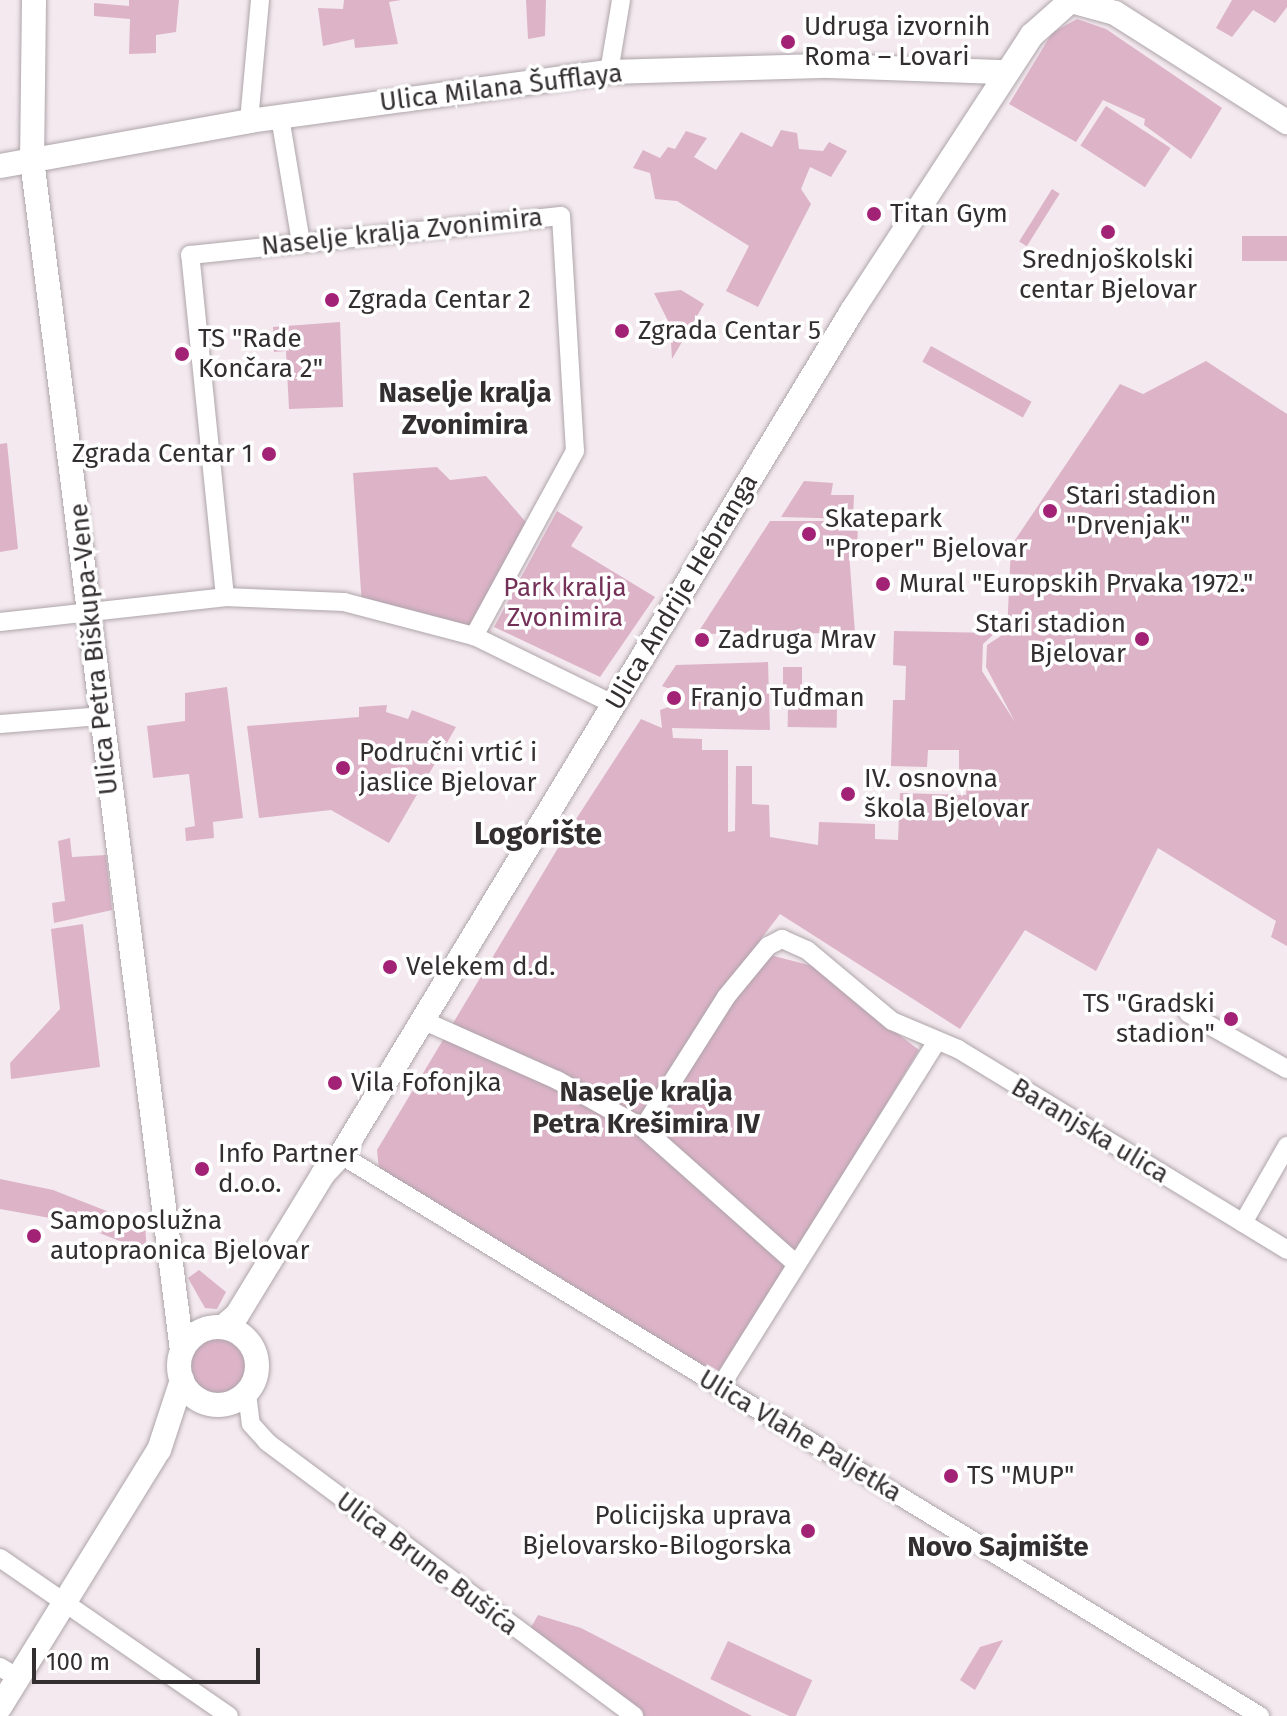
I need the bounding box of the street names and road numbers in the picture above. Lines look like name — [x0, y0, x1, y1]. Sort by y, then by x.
street label: Ulica Milana Šufflaya — [378, 58, 624, 118]
street label: Naselje kralja Zvonimira — [260, 202, 544, 262]
street label: Ulica Andrije Hebranga — [599, 468, 765, 716]
street label: Ulica Petra Biškupa-Vene — [63, 502, 125, 796]
street label: Baranjska ulica — [1006, 1072, 1174, 1190]
street label: Ulica Vlahe Paljetka — [693, 1363, 907, 1509]
street label: Ulica Brune Bušića — [330, 1486, 524, 1642]

